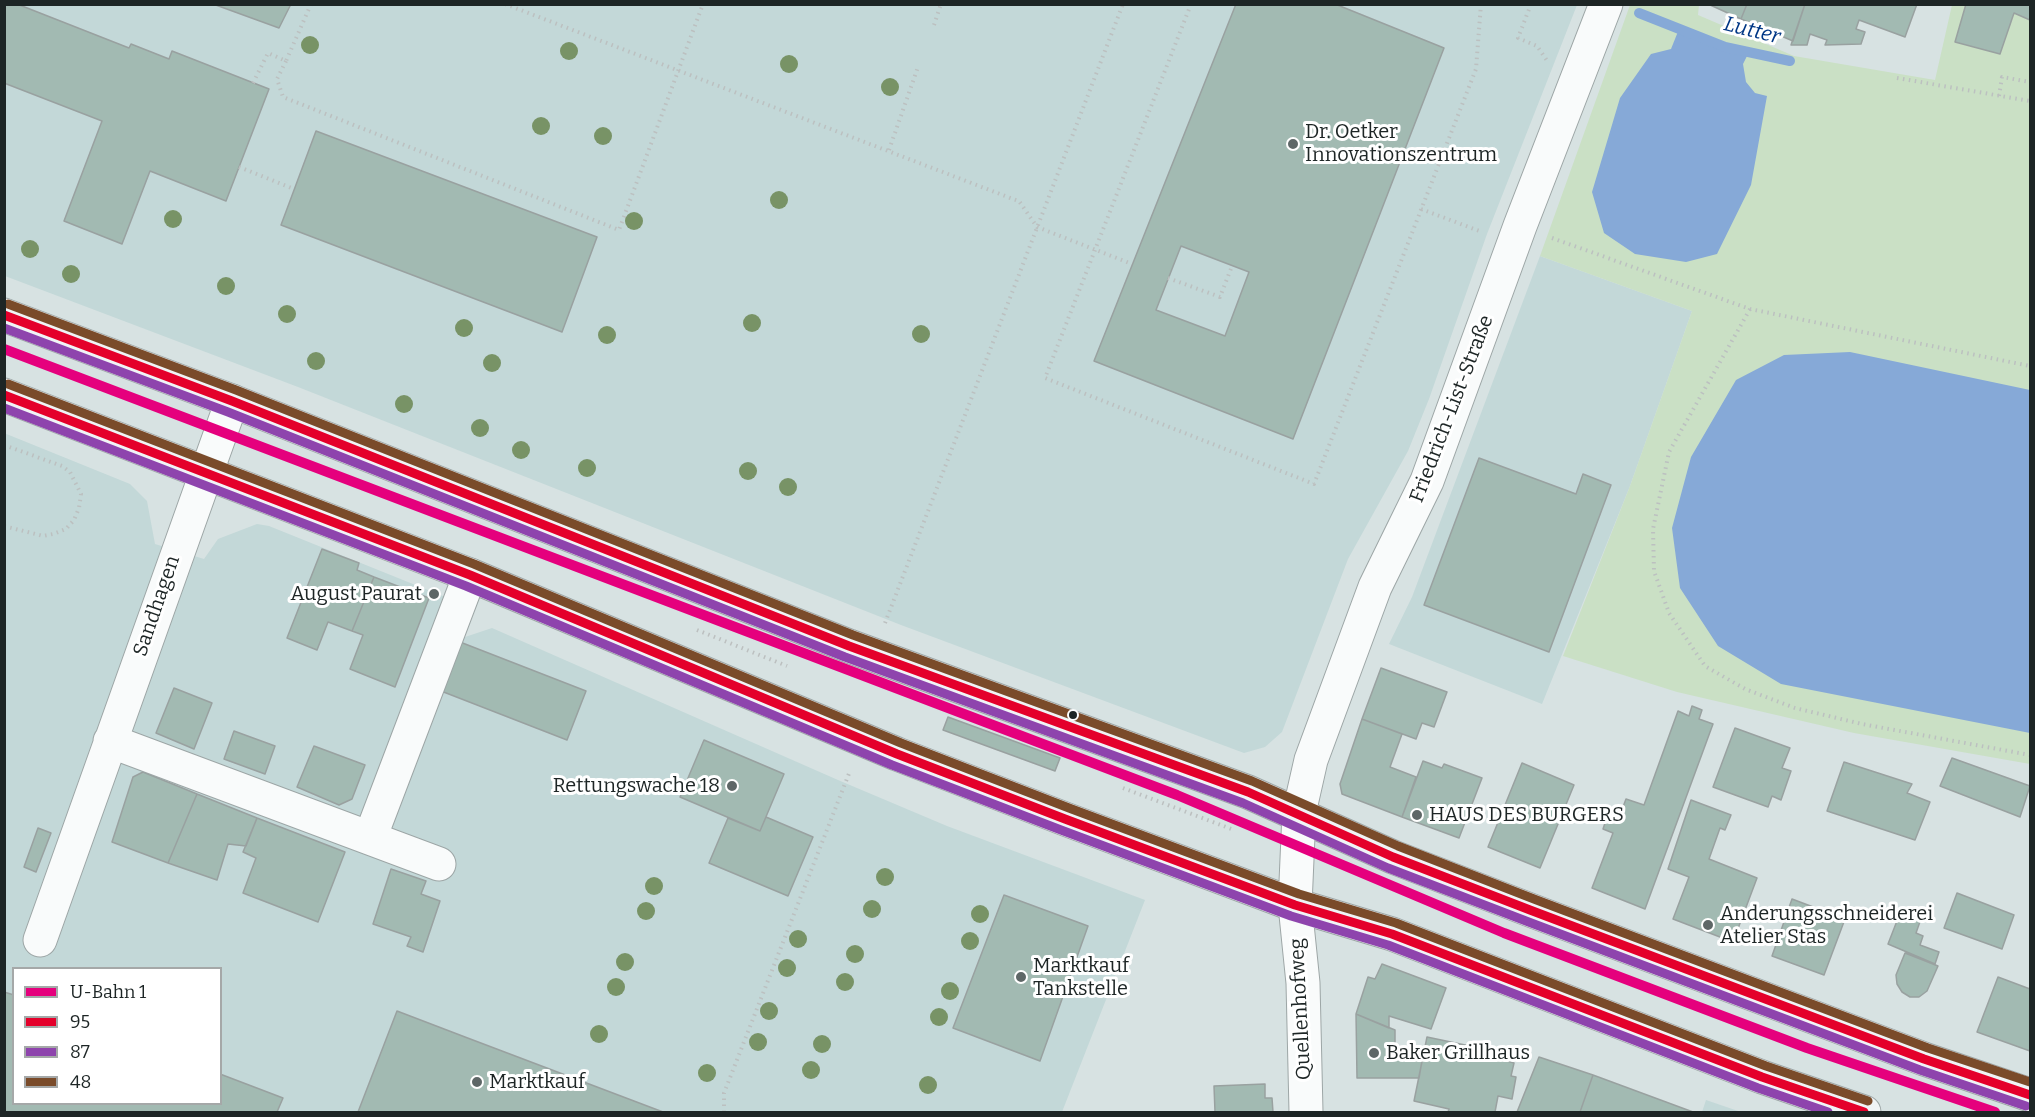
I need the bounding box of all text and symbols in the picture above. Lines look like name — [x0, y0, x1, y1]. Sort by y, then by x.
water label: Lutter — [1721, 12, 1783, 50]
place label: Dr. Oetker Innovationszentrum — [1305, 120, 1497, 167]
marker: Dr. Oetker Innovationszentrum — [1286, 137, 1300, 151]
street label: Friedrich-List-Straße — [1405, 312, 1499, 506]
street label: Sandhagen — [129, 553, 185, 659]
place label: August Paurat — [290, 582, 422, 606]
marker: August Paurat — [427, 587, 441, 601]
unlabelled marker — [1067, 709, 1079, 721]
place label: Rettungswache 18 — [553, 774, 720, 798]
marker: Rettungswache 18 — [725, 779, 739, 793]
place label: HAUS DES BURGERS — [1429, 803, 1624, 827]
marker: HAUS DES BURGERS — [1410, 808, 1424, 822]
place label: Anderungsschneiderei Atelier Stas — [1720, 902, 1933, 949]
marker: Anderungsschneiderei Atelier Stas — [1701, 918, 1715, 932]
street label: Quellenhofweg — [1285, 937, 1317, 1081]
place label: Marktkauf Tankstelle — [1033, 954, 1129, 1001]
legend — [12, 967, 222, 1105]
marker: Marktkauf Tankstelle — [1014, 970, 1028, 984]
text: U-Bahn 1 — [70, 981, 146, 1003]
text: 95 — [70, 1011, 90, 1033]
text: 87 — [70, 1041, 90, 1063]
place label: Baker Grillhaus — [1386, 1041, 1530, 1065]
marker: Baker Grillhaus — [1367, 1046, 1381, 1060]
place label: Marktkauf — [489, 1070, 585, 1094]
text: 48 — [70, 1071, 91, 1093]
marker: Marktkauf — [470, 1075, 484, 1089]

